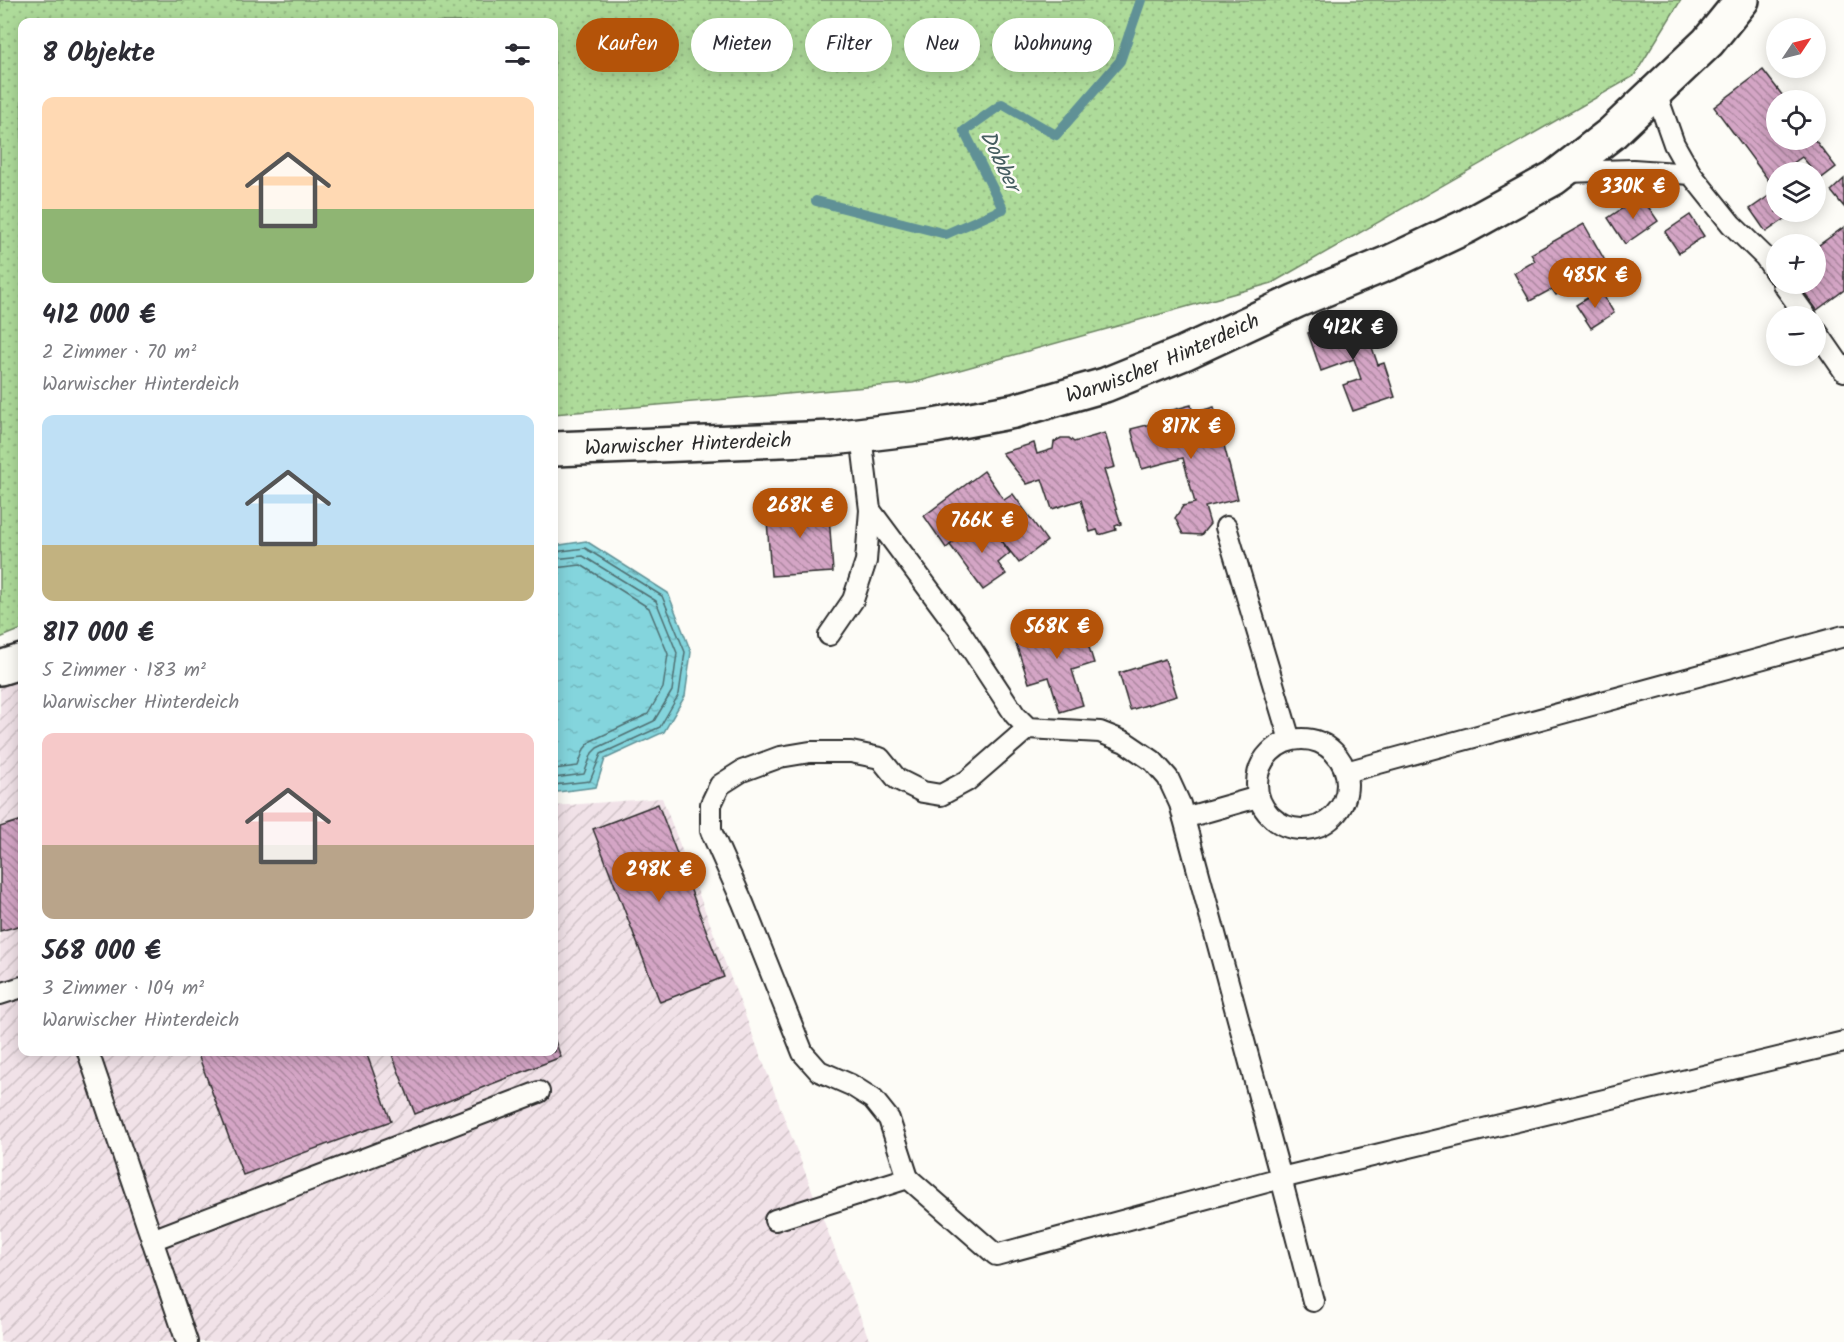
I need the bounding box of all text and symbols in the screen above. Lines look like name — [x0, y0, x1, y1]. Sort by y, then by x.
chip: Kaufen — [576, 18, 679, 72]
chip: Mieten — [691, 18, 793, 72]
chip: Filter — [805, 18, 892, 72]
chip: Neu — [904, 18, 980, 72]
chip: Wohnung — [992, 18, 1114, 72]
north arrow — [1766, 18, 1826, 78]
map controls — [1766, 18, 1826, 366]
text: 8 Objekte — [42, 33, 155, 75]
icon: filters — [501, 38, 534, 71]
button: locate — [1766, 90, 1826, 150]
water label: Dobber — [969, 124, 1031, 202]
icon: home — [234, 136, 342, 244]
button: layers — [1766, 162, 1826, 222]
pin: 330K € — [1584, 169, 1682, 220]
text: 330K € — [1601, 172, 1665, 204]
button: + — [1766, 234, 1826, 294]
pin: 485K € — [1546, 258, 1644, 309]
text: 485K € — [1562, 261, 1628, 293]
text: 412 000 € — [42, 295, 156, 337]
street label: Warwischer Hinterdeich — [1062, 305, 1265, 413]
button: − — [1766, 306, 1826, 366]
pin: 412K € — [1304, 310, 1402, 361]
text: 412K € — [1322, 313, 1384, 345]
text: 2 Zimmer · 70 m² — [42, 337, 196, 369]
text: Warwischer Hinterdeich — [42, 369, 239, 401]
pin: 817K € — [1142, 409, 1240, 460]
text: 817K € — [1161, 412, 1221, 444]
street label: Warwischer Hinterdeich — [584, 425, 792, 466]
icon: home — [234, 454, 342, 562]
pin: 268K € — [751, 488, 849, 539]
text: 268K € — [767, 491, 833, 523]
pin: 766K € — [933, 503, 1031, 554]
text: 766K € — [950, 506, 1014, 538]
pin: 568K € — [1008, 609, 1106, 660]
text: 568K € — [1024, 612, 1090, 644]
text: 817 000 € — [42, 613, 154, 655]
text: 5 Zimmer · 183 m² — [42, 655, 206, 687]
text: Warwischer Hinterdeich — [42, 687, 239, 719]
icon: home — [234, 772, 342, 880]
pin: 298K € — [610, 852, 708, 903]
text: 298K € — [626, 855, 692, 887]
text: 568 000 € — [42, 931, 161, 973]
text: 3 Zimmer · 104 m² — [42, 973, 204, 1005]
text: Warwischer Hinterdeich — [42, 1005, 239, 1037]

